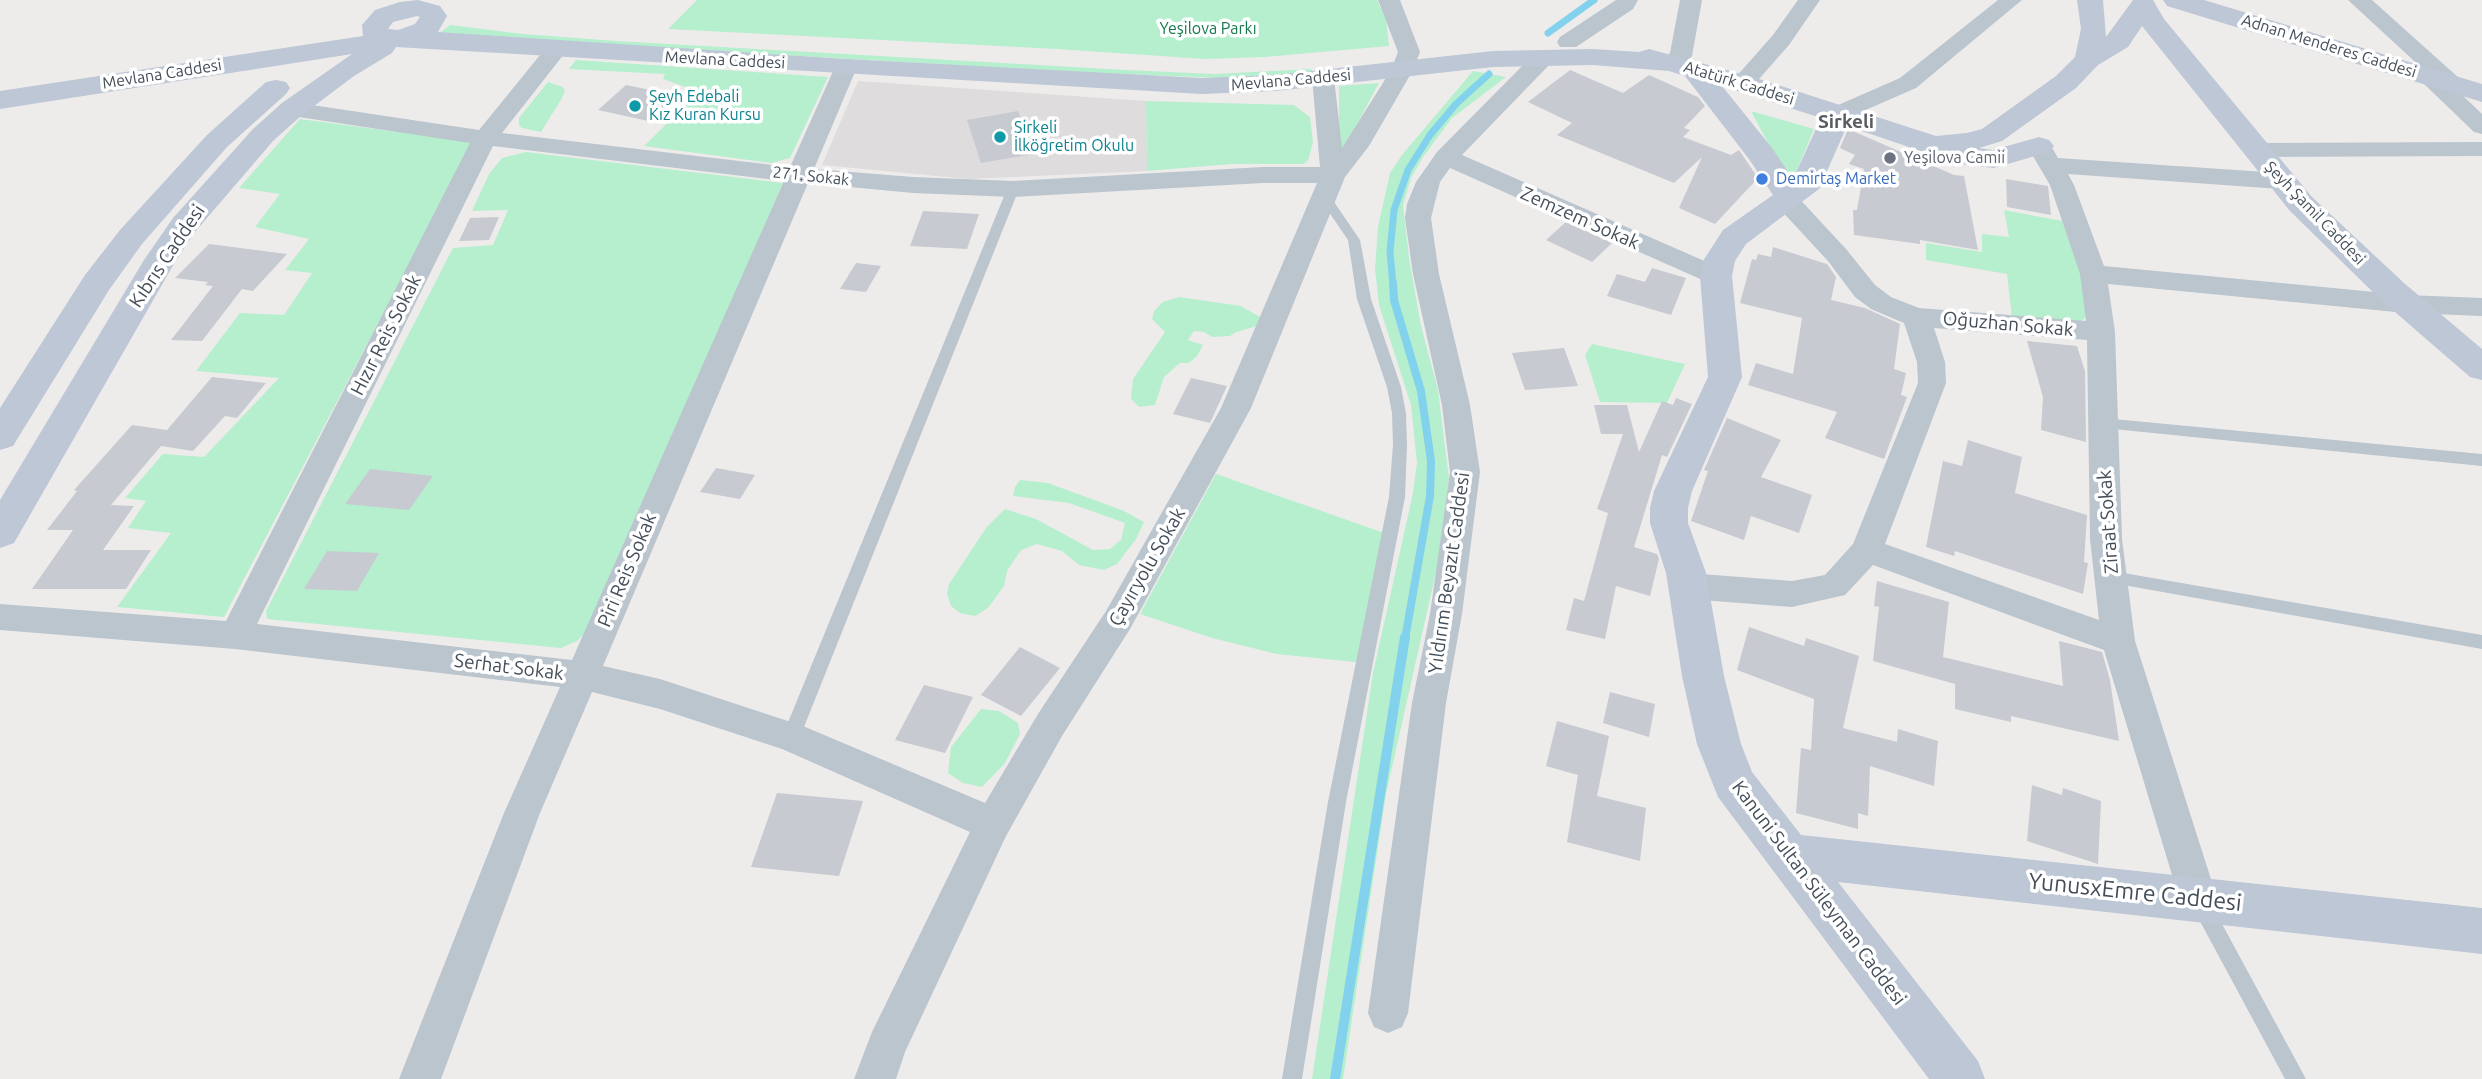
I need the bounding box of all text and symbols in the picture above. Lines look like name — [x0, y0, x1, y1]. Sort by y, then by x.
street label: Adnan Menderes Caddesi — [2239, 10, 2419, 82]
park label: Yeşilova Parkı — [1159, 19, 1257, 39]
street label: Mevlana Caddesi — [664, 47, 786, 73]
street label: Mevlana Caddesi — [101, 55, 223, 93]
street label: Atatürk Caddesi — [1681, 57, 1797, 109]
street label: Mevlana Caddesi — [1230, 65, 1352, 95]
place label: Şeyh Edebali Kız Kuran Kursu — [649, 87, 761, 125]
marker: Şeyh Edebali Kız Kuran Kursu — [627, 98, 643, 114]
district label: Sirkeli — [1818, 111, 1874, 133]
place label: Sirkeli İlköğretim Okulu — [1014, 118, 1134, 156]
marker: Sirkeli İlköğretim Okulu — [992, 129, 1008, 145]
place label: Yeşilova Camii — [1904, 148, 2005, 168]
marker: Yeşilova Camii — [1882, 150, 1898, 166]
street label: Şeyh Şamil Caddesi — [2261, 157, 2369, 269]
street label: 271. Sokak — [772, 162, 850, 190]
place label: Demirtaş Market — [1776, 169, 1896, 189]
marker: Demirtaş Market — [1754, 171, 1770, 187]
street label: Zemzem Sokak — [1517, 182, 1643, 254]
street label: Kıbrıs Caddesi — [124, 200, 210, 312]
street label: Hızır Reis Sokak — [346, 271, 426, 399]
street label: Oğuzhan Sokak — [1942, 307, 2074, 341]
street label: Ziraat Sokak — [2093, 469, 2123, 575]
street label: Yıldırım Beyazıt Caddesi — [1424, 471, 1474, 675]
street label: Çayıryolu Sokak — [1104, 504, 1190, 630]
street label: Piri Reis Sokak — [593, 510, 661, 630]
street label: Serhat Sokak — [453, 649, 565, 685]
street label: Kanuni Sultan Süleyman Caddesi — [1727, 776, 1911, 1010]
street label: YunusxEmre Caddesi — [2027, 867, 2243, 917]

